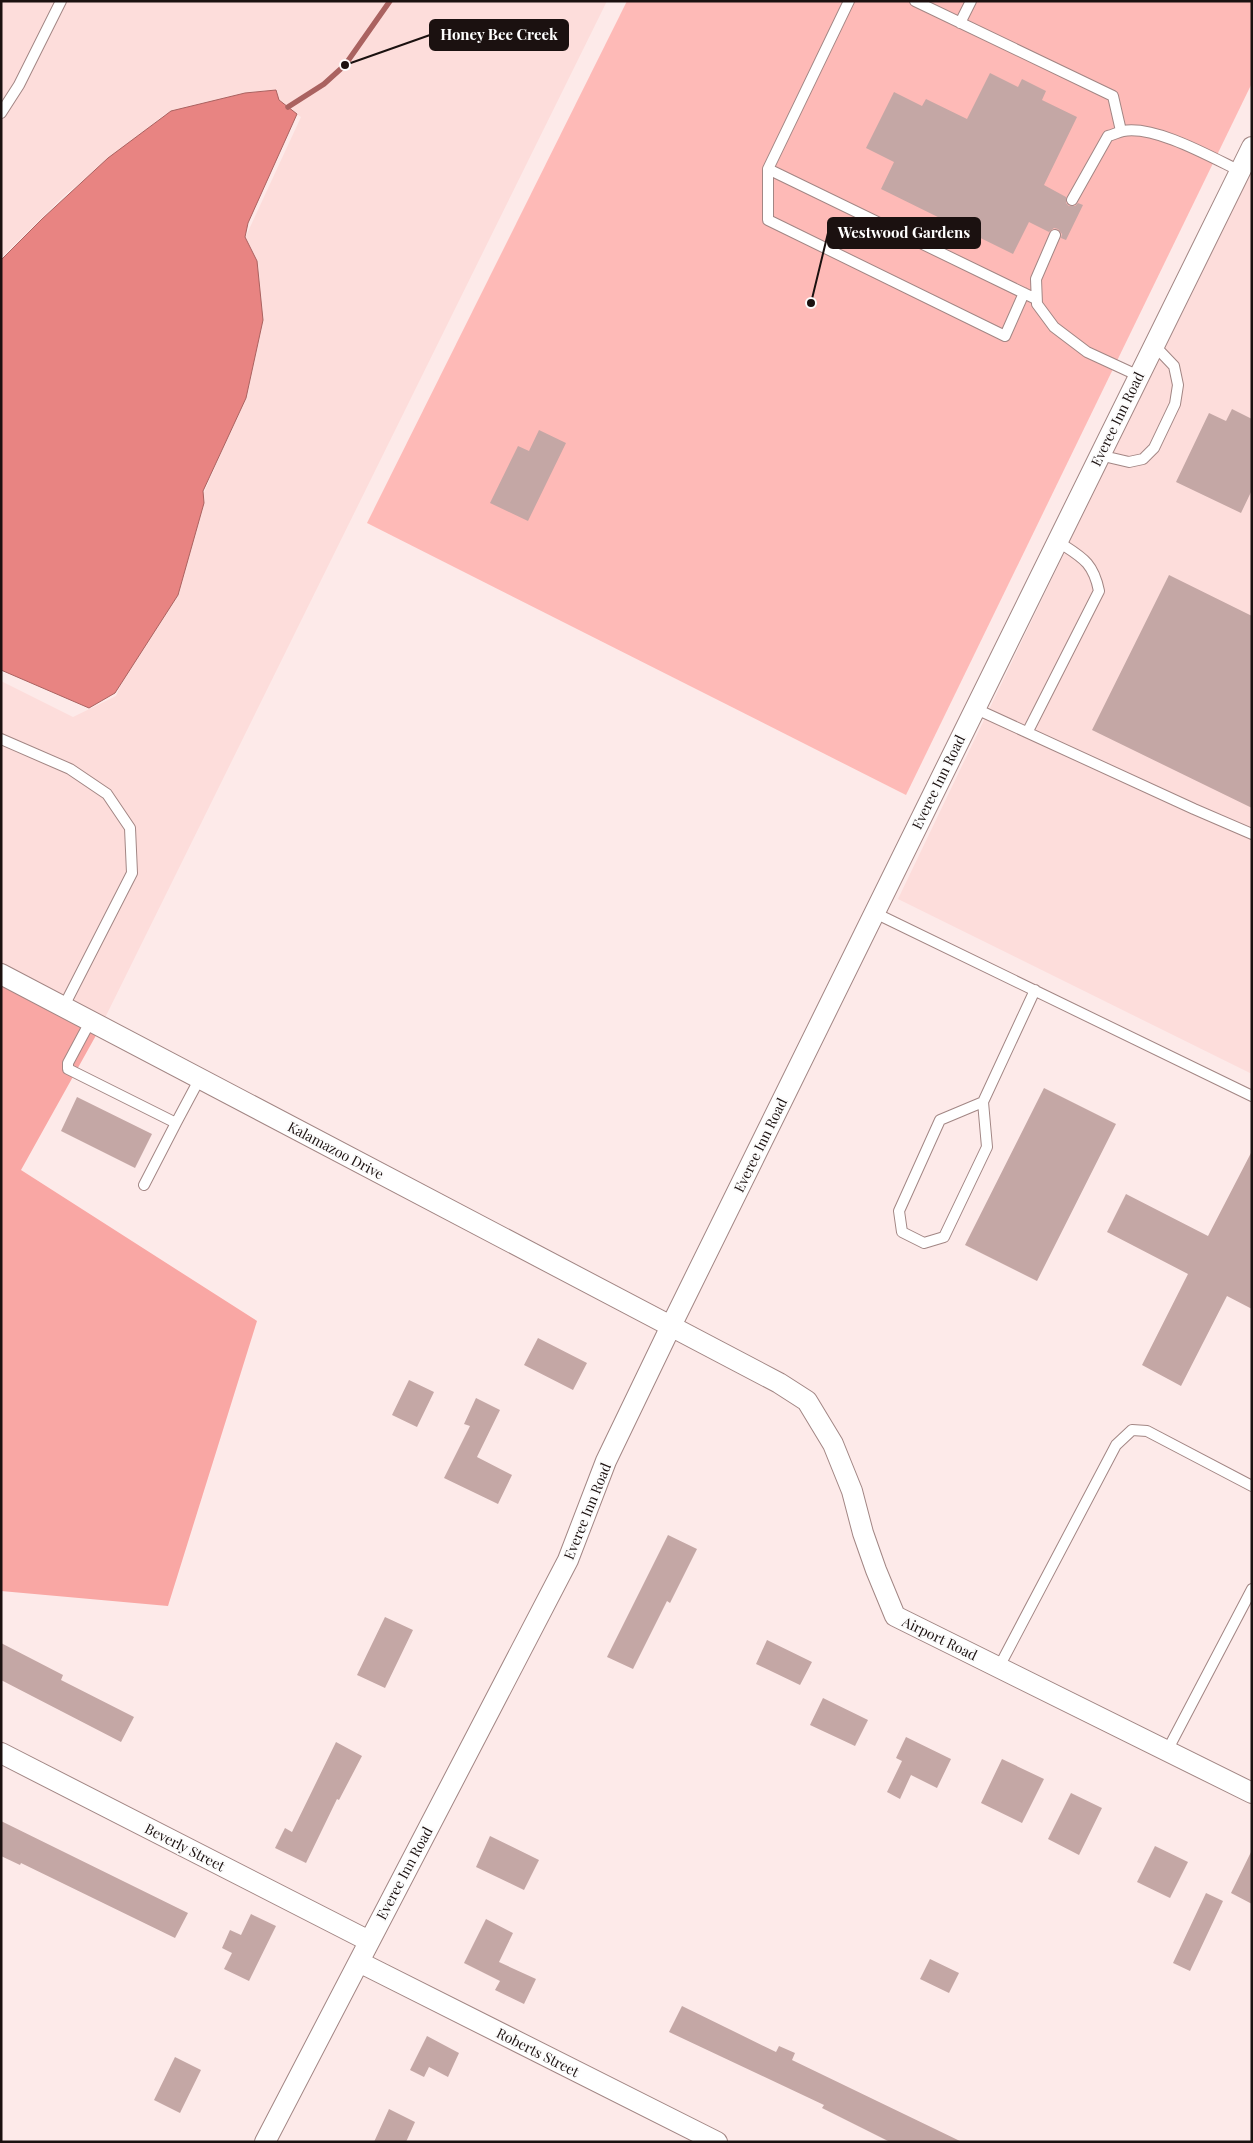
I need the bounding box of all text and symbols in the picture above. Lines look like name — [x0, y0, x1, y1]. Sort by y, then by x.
callout: Honey Bee Creek — [430, 20, 568, 50]
text: Honey Bee Creek — [440, 24, 558, 44]
callout: Westwood Gardens — [828, 218, 980, 248]
text: Westwood Gardens — [837, 222, 970, 242]
street label: Everee Inn Road — [1086, 369, 1148, 469]
street label: Everee Inn Road — [907, 732, 969, 832]
street label: Everee Inn Road — [729, 1095, 791, 1195]
street label: Kalamazoo Drive — [285, 1117, 387, 1183]
street label: Everee Inn Road — [559, 1460, 615, 1562]
street label: Airport Road — [898, 1611, 981, 1664]
street label: Beverly Street — [142, 1819, 229, 1876]
street label: Everee Inn Road — [371, 1823, 437, 1923]
street label: Roberts Street — [493, 2023, 583, 2081]

